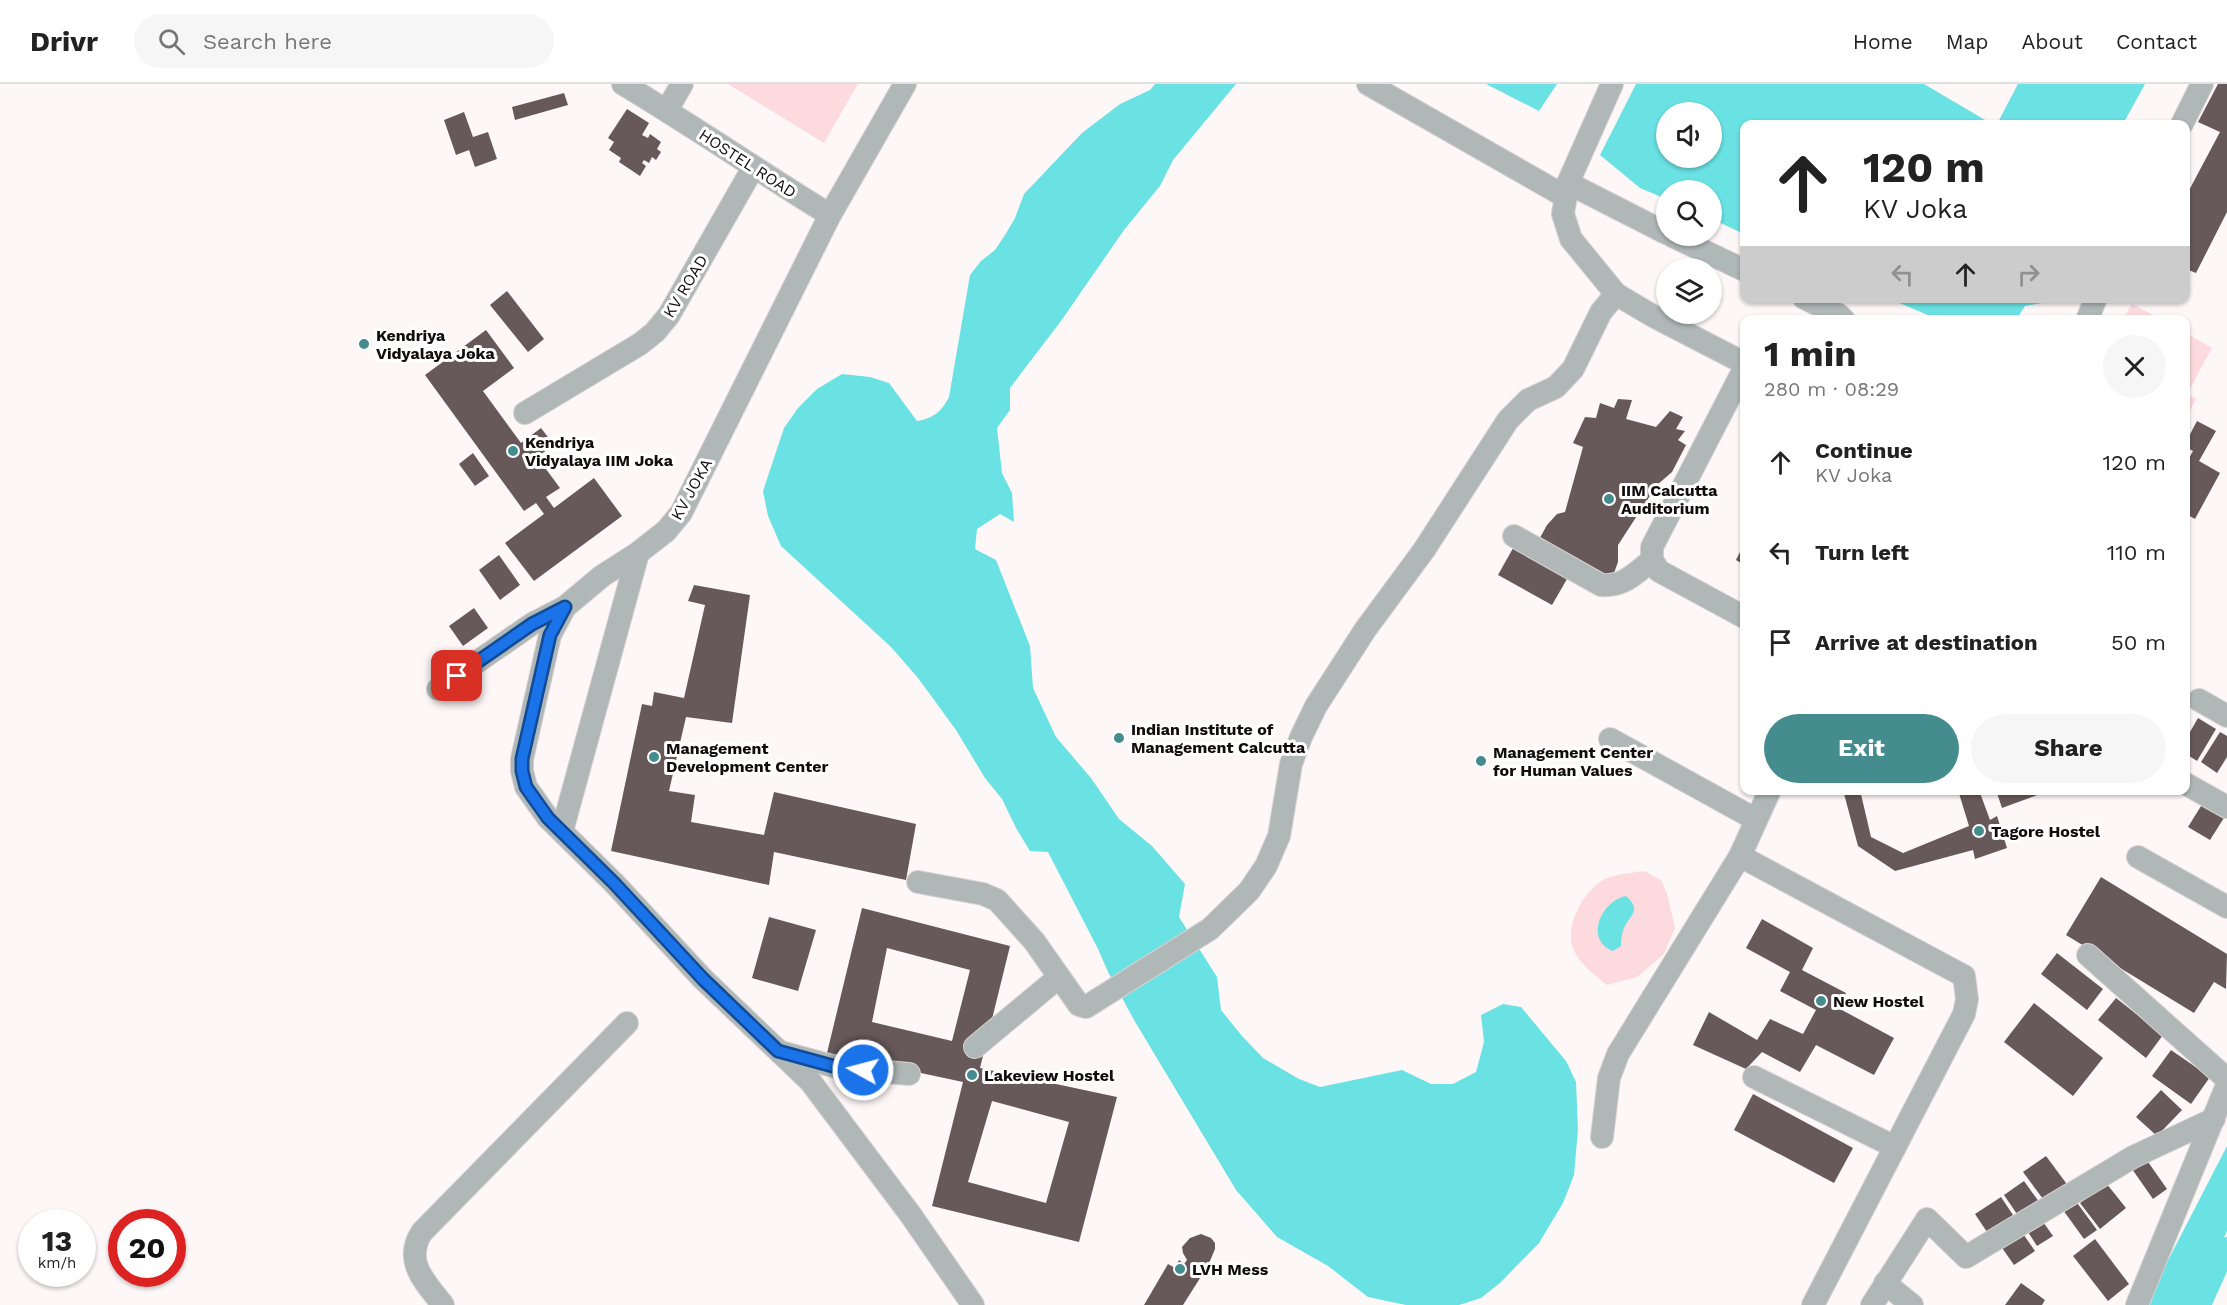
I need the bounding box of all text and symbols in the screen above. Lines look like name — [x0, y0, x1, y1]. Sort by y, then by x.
search box — [134, 14, 554, 68]
text: Drivr — [30, 25, 98, 58]
icon: search — [155, 25, 188, 58]
text: Search here — [203, 29, 332, 54]
text: Home — [1853, 29, 1913, 54]
text: Map — [1946, 29, 1989, 54]
text: About — [2022, 29, 2083, 54]
text: Contact — [2116, 29, 2197, 54]
map controls — [1656, 102, 1722, 324]
button: sound — [1656, 102, 1722, 168]
street label: HOSTEL ROAD — [695, 125, 800, 202]
text: 120 m — [1863, 143, 1985, 192]
icon: ahead — [1764, 144, 1842, 222]
button: search — [1656, 180, 1722, 246]
text: KV Joka — [1863, 193, 1967, 225]
street label: KV ROAD — [659, 251, 712, 321]
button: layers — [1656, 258, 1722, 324]
icon: left — [1886, 258, 1919, 291]
icon: ahead — [1949, 258, 1982, 291]
icon: right — [2012, 258, 2045, 291]
place label: Kendriya Vidyalaya Joka — [376, 326, 495, 363]
text: 1 min — [1764, 333, 1856, 375]
button: close — [2103, 335, 2166, 398]
marker: Kendriya Vidyalaya Joka — [357, 337, 371, 351]
text: 280 m · 08:29 — [1764, 377, 1899, 401]
place label: Kendriya Vidyalaya IIM Joka — [525, 433, 674, 470]
text: Continue — [1815, 438, 1913, 463]
marker: Kendriya Vidyalaya IIM Joka — [506, 444, 520, 458]
icon: ahead — [1764, 446, 1797, 479]
text: 120 m — [2102, 450, 2166, 475]
street label: KV JOKA — [667, 455, 716, 523]
text: KV Joka — [1815, 463, 1892, 487]
place label: IIM Calcutta Auditorium — [1621, 481, 1718, 518]
marker: IIM Calcutta Auditorium — [1602, 492, 1616, 506]
icon: left — [1764, 536, 1797, 569]
text: Turn left — [1815, 540, 1909, 565]
text: 110 m — [2107, 540, 2166, 565]
icon: arrive — [1764, 626, 1797, 659]
text: Arrive at destination — [1815, 630, 2038, 655]
text: 50 m — [2111, 630, 2166, 655]
pin — [431, 650, 482, 701]
icon: arrive — [440, 659, 473, 692]
button: Exit — [1764, 714, 1959, 783]
button: Share — [1971, 714, 2166, 783]
place label: Indian Institute of Management Calcutta — [1131, 720, 1306, 757]
marker: Indian Institute of Management Calcutta — [1112, 731, 1126, 745]
place label: Management Development Center — [666, 739, 828, 776]
place label: Management Center for Human Values — [1493, 743, 1653, 780]
marker: Management Development Center — [647, 750, 661, 764]
marker: Management Center for Human Values — [1474, 754, 1488, 768]
place label: Tagore Hostel — [1991, 822, 2101, 841]
marker: Tagore Hostel — [1972, 824, 1986, 838]
place label: New Hostel — [1833, 992, 1925, 1011]
marker: New Hostel — [1814, 994, 1828, 1008]
position arrow — [831, 1038, 895, 1102]
place label: Lakeview Hostel — [984, 1066, 1115, 1085]
marker: Lakeview Hostel — [965, 1068, 979, 1082]
speed limit sign: 20 — [108, 1209, 186, 1287]
text: 13 — [42, 1223, 72, 1258]
text: km/h — [38, 1254, 76, 1272]
place label: LVH Mess — [1192, 1260, 1269, 1279]
marker: LVH Mess — [1173, 1262, 1187, 1276]

